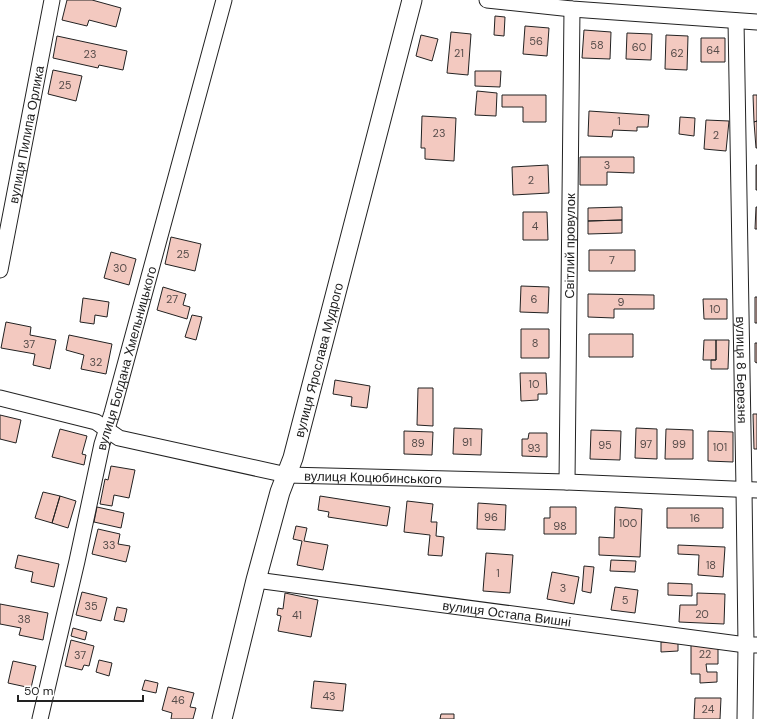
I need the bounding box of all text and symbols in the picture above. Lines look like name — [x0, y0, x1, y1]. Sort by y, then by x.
house number: 56 — [529, 34, 543, 48]
house number: 58 — [590, 38, 604, 52]
house number: 60 — [632, 40, 646, 54]
house number: 64 — [706, 43, 720, 57]
house number: 21 — [454, 46, 464, 60]
house number: 62 — [671, 46, 683, 60]
house number: 23 — [84, 47, 96, 61]
street label: вулиця Пилипа Орлика — [5, 63, 48, 205]
house number: 25 — [58, 78, 72, 92]
house number: 1 — [617, 114, 621, 128]
house number: 23 — [433, 126, 445, 140]
house number: 2 — [713, 128, 719, 142]
house number: 3 — [604, 158, 610, 172]
house number: 2 — [528, 173, 534, 187]
street label: Світлий провулок — [560, 193, 579, 299]
house number: 4 — [532, 219, 539, 233]
house number: 25 — [176, 247, 190, 261]
house number: 7 — [609, 253, 615, 267]
house number: 30 — [113, 261, 127, 275]
street label: вулиця Богдана Хмельницького — [92, 264, 160, 452]
street label: вулиця Ярослава Мудрого — [290, 281, 347, 439]
house number: 27 — [166, 292, 178, 306]
house number: 6 — [531, 292, 538, 306]
house number: 9 — [618, 295, 625, 309]
house number: 10 — [710, 302, 720, 316]
street label: вулиця 8 Березня — [733, 316, 751, 424]
house number: 8 — [532, 336, 538, 350]
house number: 37 — [23, 337, 35, 351]
house number: 32 — [90, 355, 102, 369]
house number: 10 — [529, 377, 539, 391]
house number: 91 — [462, 435, 472, 449]
house number: 89 — [411, 436, 425, 450]
house number: 97 — [640, 437, 652, 451]
house number: 99 — [672, 437, 686, 451]
house number: 95 — [598, 438, 612, 452]
house number: 101 — [713, 440, 727, 454]
house number: 93 — [527, 441, 541, 455]
street label: вулиця Коцюбинського — [304, 467, 442, 487]
house number: 96 — [484, 510, 498, 524]
house number: 16 — [690, 511, 700, 525]
house number: 100 — [619, 516, 637, 530]
house number: 98 — [553, 519, 567, 533]
house number: 33 — [102, 538, 116, 552]
house number: 18 — [706, 558, 716, 572]
house number: 1 — [496, 566, 500, 580]
house number: 3 — [560, 581, 566, 595]
house number: 5 — [622, 593, 629, 607]
street label: вулиця Остапа Вишні — [441, 596, 572, 630]
house number: 35 — [84, 599, 98, 613]
house number: 20 — [695, 607, 709, 621]
house number: 41 — [292, 608, 302, 622]
house number: 38 — [17, 612, 31, 626]
house number: 22 — [699, 647, 711, 661]
house number: 37 — [74, 648, 86, 662]
scale bar — [18, 677, 143, 703]
text: 50 m — [24, 683, 53, 699]
house number: 43 — [322, 689, 336, 703]
house number: 46 — [171, 693, 185, 707]
house number: 24 — [702, 702, 715, 716]

